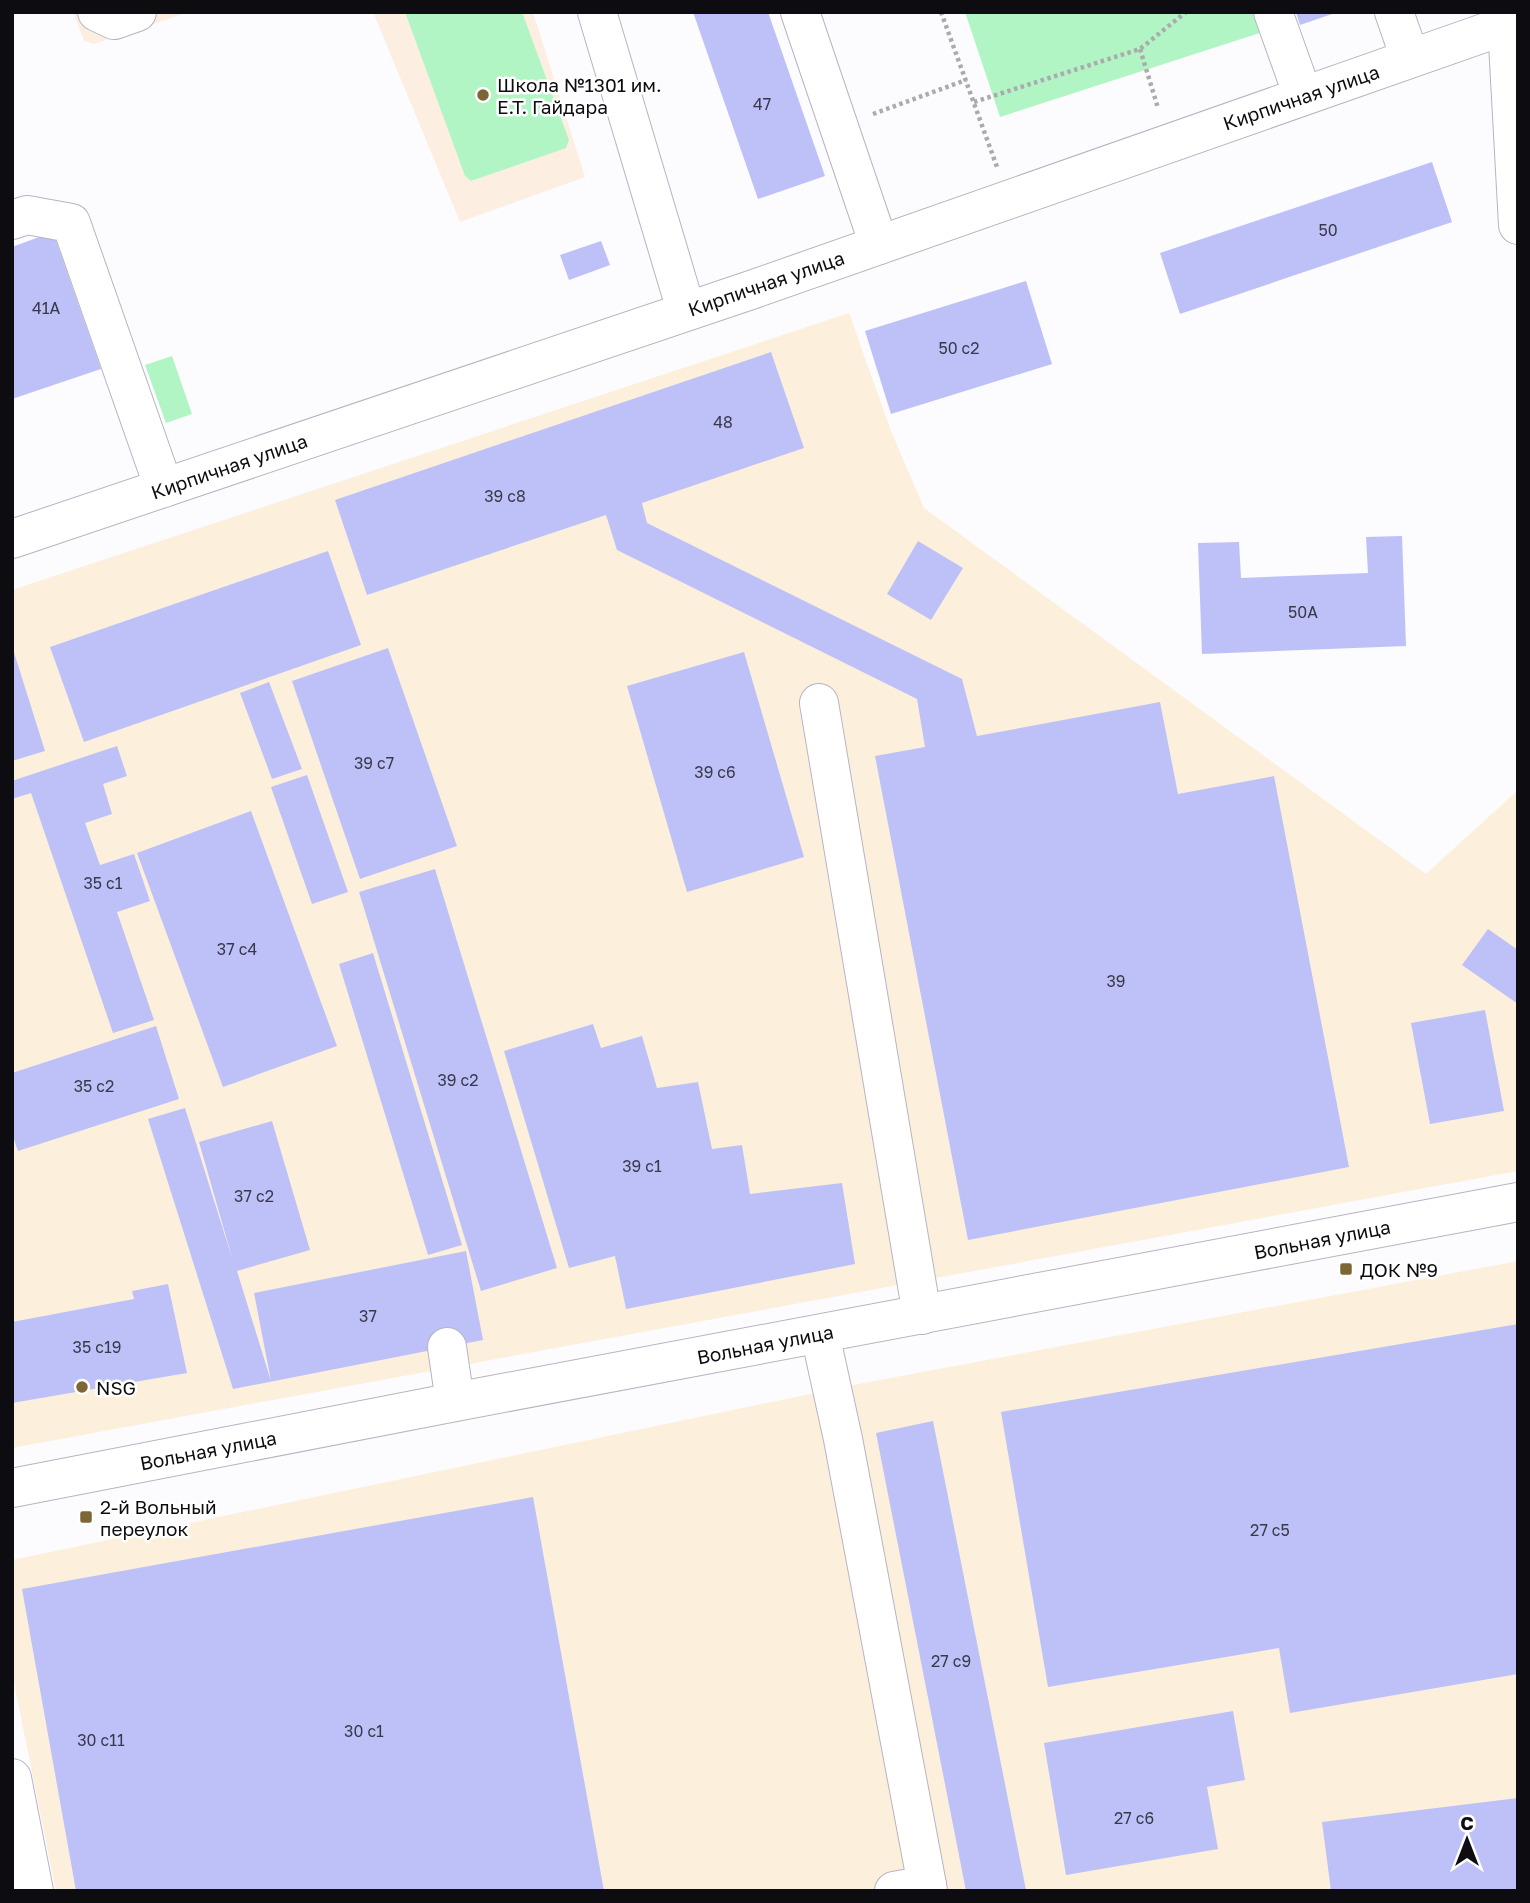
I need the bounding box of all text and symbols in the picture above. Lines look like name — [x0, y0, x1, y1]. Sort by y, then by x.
street label: Кирпичная улица — [1220, 59, 1382, 135]
place label: Школа №1301 им. Е.Т. Гайдара — [497, 73, 662, 118]
marker: Школа №1301 им. Е.Т. Гайдара — [475, 87, 491, 103]
house number: 47 — [753, 94, 771, 114]
house number: 50 — [1318, 220, 1338, 240]
street label: Кирпичная улица — [685, 245, 847, 321]
house number: 41А — [32, 298, 60, 318]
house number: 50 с2 — [938, 338, 980, 358]
house number: 48 — [713, 412, 733, 432]
street label: Кирпичная улица — [148, 428, 310, 504]
house number: 39 с8 — [484, 486, 526, 506]
house number: 50А — [1288, 602, 1318, 622]
house number: 39 с7 — [354, 753, 394, 773]
house number: 39 с6 — [694, 762, 736, 782]
house number: 35 с1 — [83, 873, 123, 893]
house number: 37 с4 — [217, 939, 257, 959]
house number: 39 — [1106, 971, 1126, 991]
house number: 39 с2 — [437, 1070, 479, 1090]
house number: 35 с2 — [74, 1076, 114, 1096]
house number: 39 с1 — [622, 1156, 662, 1176]
house number: 37 с2 — [234, 1186, 274, 1206]
street label: Вольная улица — [1252, 1214, 1392, 1264]
place label: ДОК №9 — [1360, 1258, 1438, 1281]
marker: ДОК №9 — [1338, 1261, 1354, 1277]
house number: 37 — [359, 1306, 377, 1326]
street label: Вольная улица — [695, 1319, 835, 1369]
house number: 35 с19 — [73, 1337, 121, 1357]
place label: NSG — [96, 1376, 136, 1399]
marker: NSG — [74, 1379, 90, 1395]
street label: Вольная улица — [138, 1425, 278, 1475]
place label: 2-й Вольный переулок — [100, 1495, 217, 1540]
marker: 2-й Вольный переулок — [78, 1509, 94, 1525]
house number: 27 с5 — [1250, 1520, 1290, 1540]
house number: 27 с9 — [931, 1651, 971, 1671]
house number: 30 с1 — [344, 1721, 384, 1741]
house number: 30 с11 — [77, 1730, 125, 1750]
north arrow — [1432, 1805, 1502, 1875]
house number: 27 с6 — [1114, 1808, 1154, 1828]
text: С — [1460, 1811, 1474, 1834]

